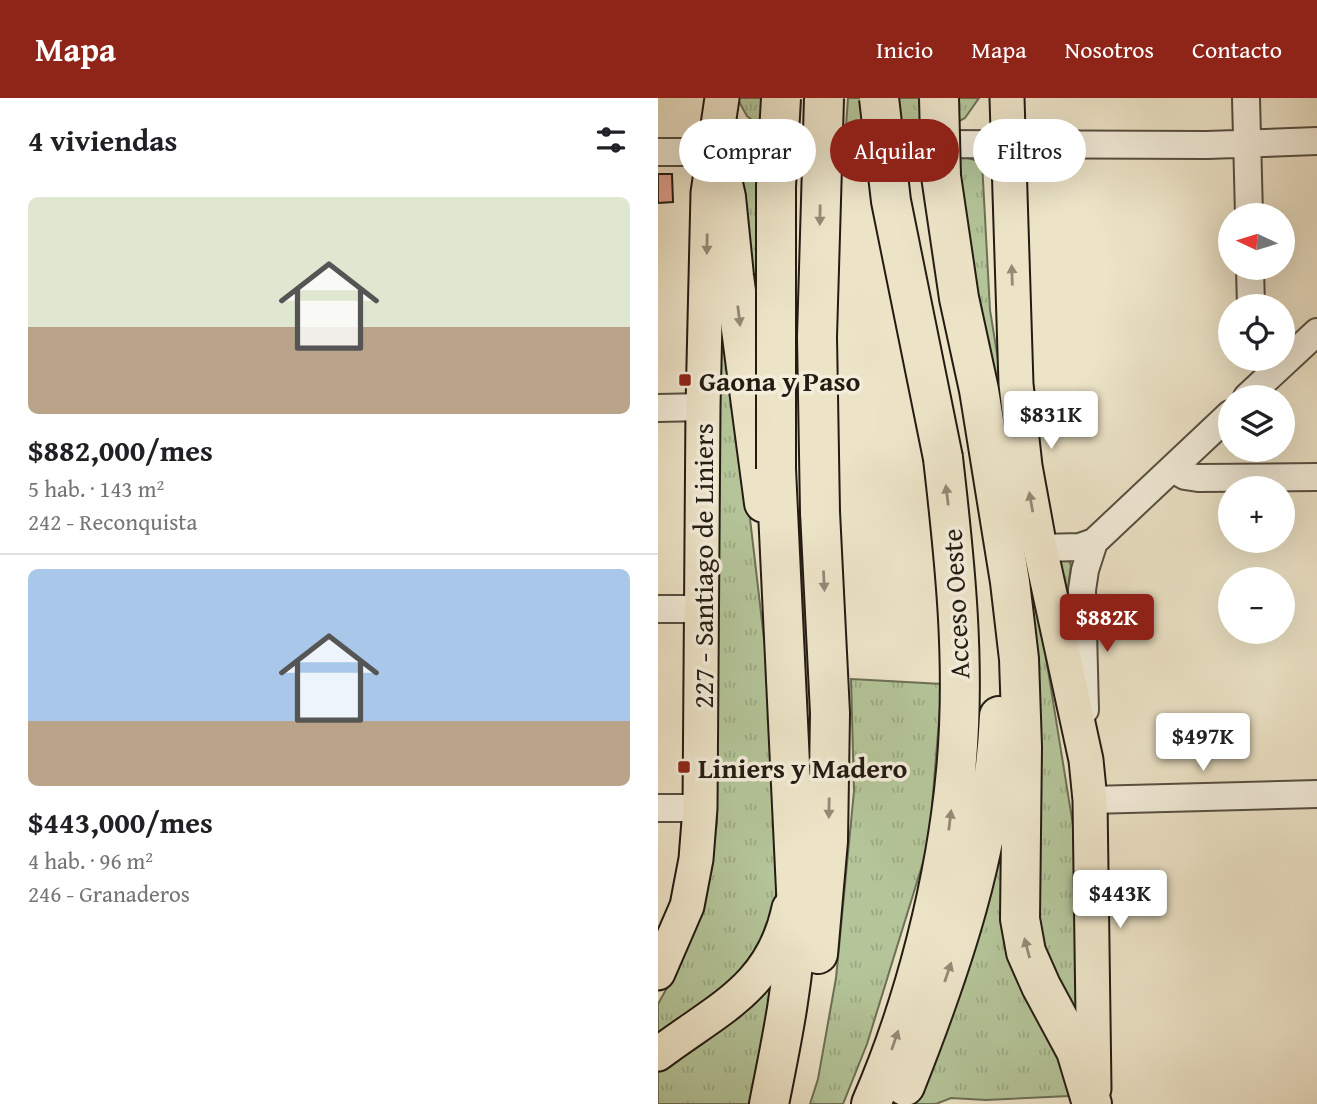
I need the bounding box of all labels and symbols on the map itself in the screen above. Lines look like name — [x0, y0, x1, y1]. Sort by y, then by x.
north arrow — [1218, 203, 1295, 280]
one-way arrow — [814, 204, 825, 226]
one-way arrow — [701, 233, 712, 255]
one-way arrow — [1006, 264, 1017, 286]
one-way arrow — [734, 306, 745, 328]
place label: Gaona y Paso — [699, 360, 861, 401]
marker: Gaona y Paso — [677, 372, 693, 388]
pin: $831K — [1002, 392, 1100, 451]
street label: 227 - Santiago de Liniers — [682, 423, 723, 709]
one-way arrow — [942, 484, 953, 506]
one-way arrow — [1026, 490, 1037, 512]
street label: Acceso Oeste — [931, 528, 979, 680]
one-way arrow — [818, 570, 829, 592]
pin: $882K — [1058, 594, 1156, 654]
pin: $497K — [1154, 714, 1252, 773]
place label: Liniers y Madero — [698, 747, 907, 788]
marker: Liniers y Madero — [676, 759, 692, 775]
one-way arrow — [823, 797, 835, 819]
one-way arrow — [945, 808, 956, 830]
pin: $443K — [1071, 870, 1169, 930]
one-way arrow — [1021, 937, 1031, 958]
one-way arrow — [943, 961, 954, 982]
one-way arrow — [890, 1029, 901, 1050]

